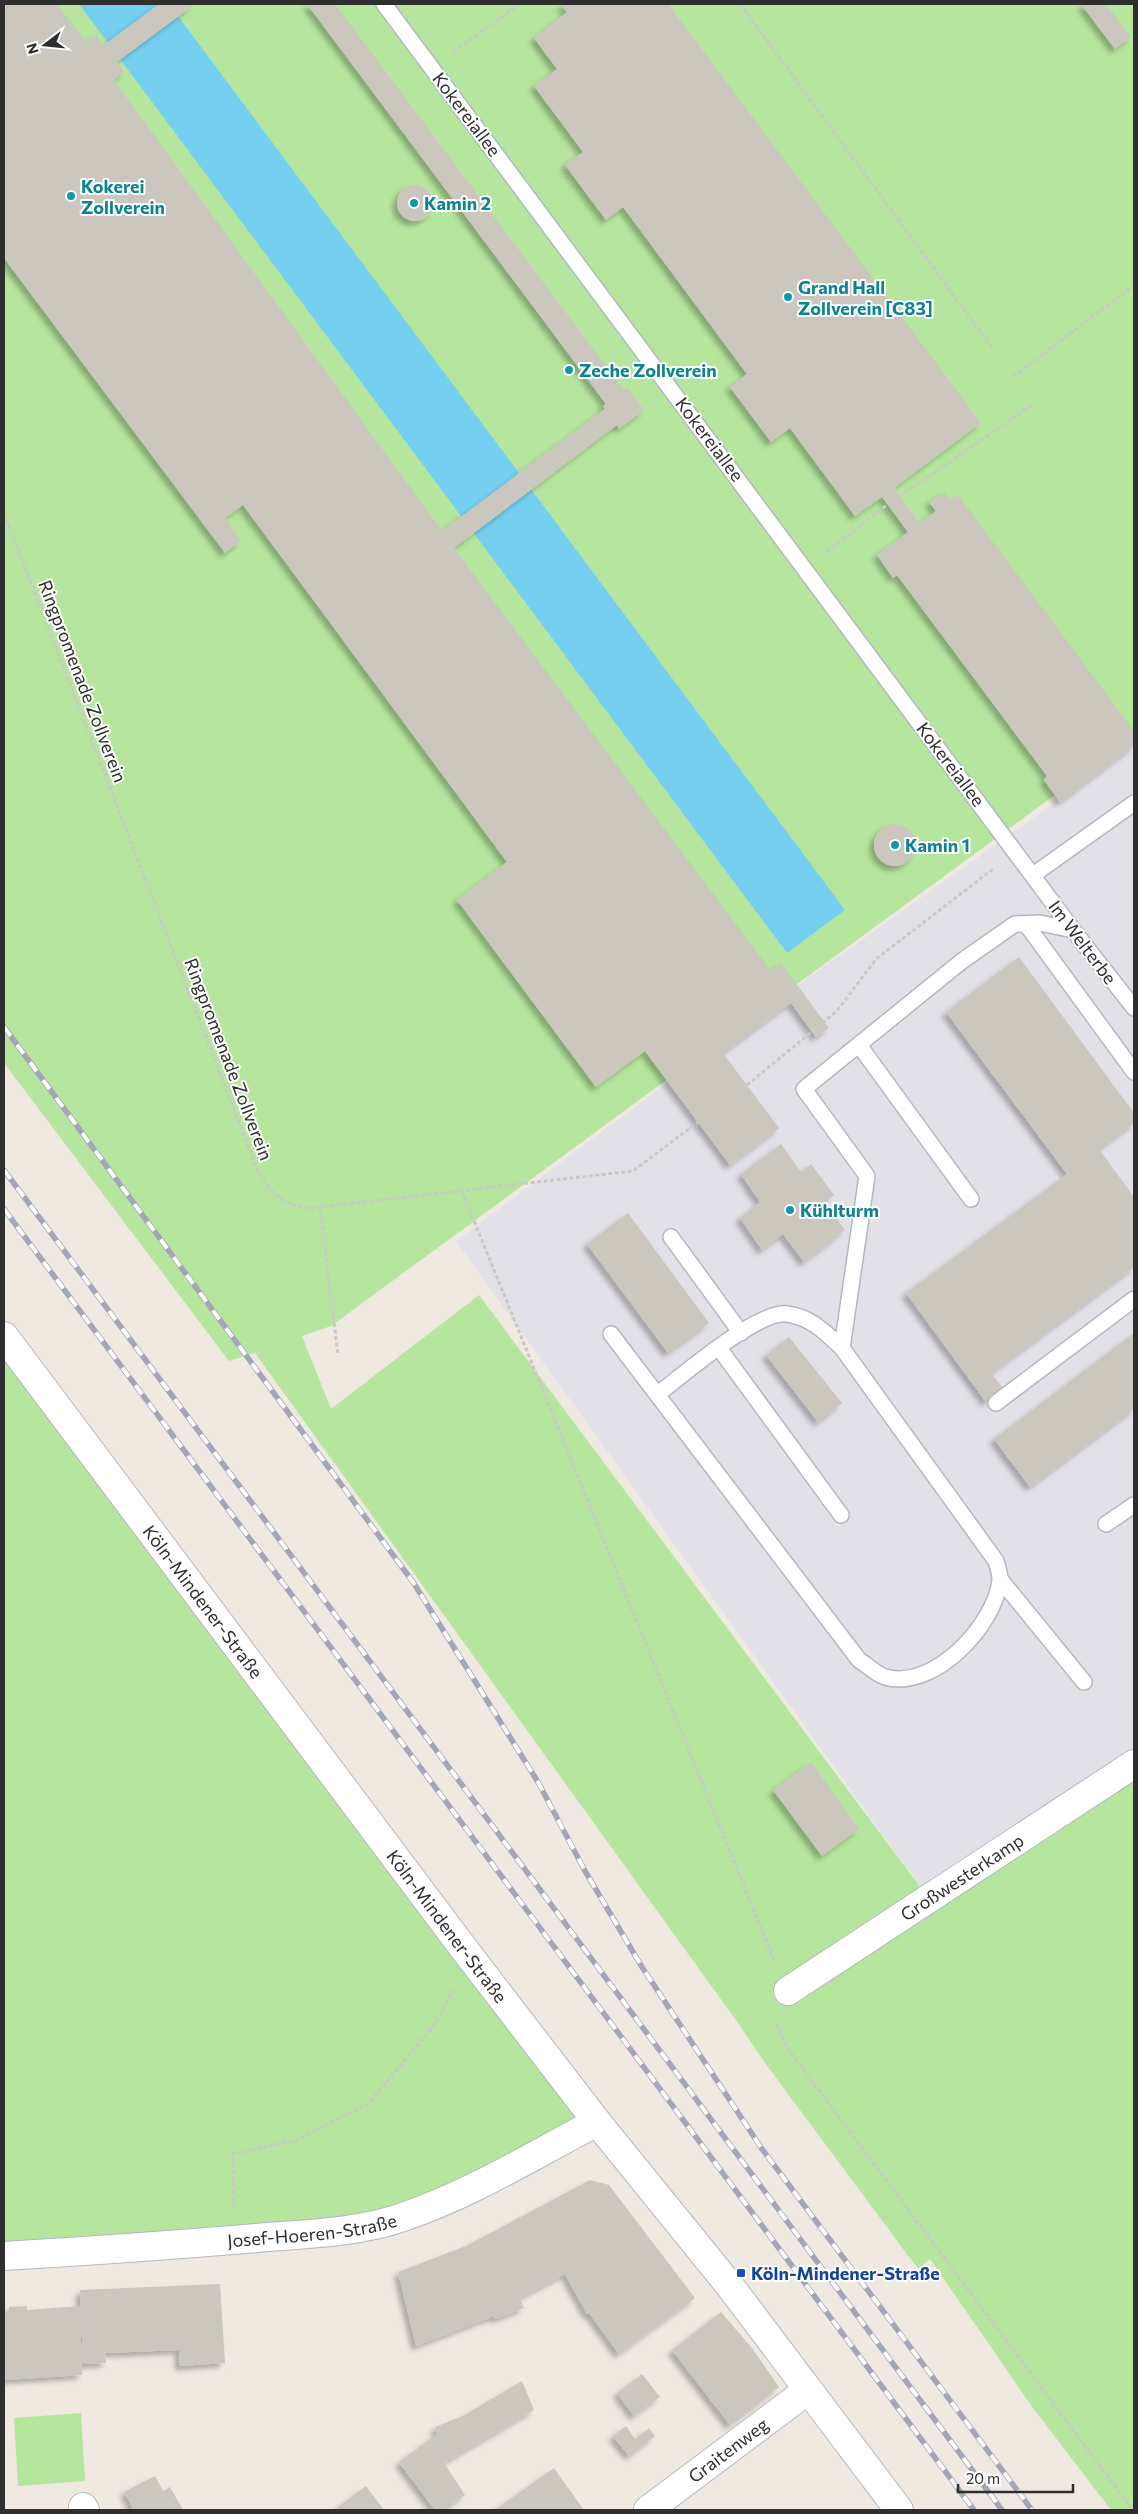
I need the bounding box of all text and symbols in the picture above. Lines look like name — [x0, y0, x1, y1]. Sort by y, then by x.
north arrow — [20, 20, 70, 70]
text: N — [22, 41, 42, 56]
street label: Kokereiallee — [428, 68, 506, 160]
place label: Kokerei Zollverein — [81, 175, 165, 218]
marker: Kokerei Zollverein — [65, 190, 77, 202]
place label: Kamin 2 — [424, 192, 491, 214]
marker: Kamin 2 — [408, 197, 420, 209]
place label: Grand Hall Zollverein [C83] — [798, 276, 933, 319]
marker: Grand Hall Zollverein [C83] — [782, 291, 794, 303]
place label: Zeche Zollverein — [579, 359, 717, 381]
marker: Zeche Zollverein — [563, 364, 575, 376]
street label: Kokereiallee — [671, 393, 749, 485]
street label: Ringpromenade Zollverein — [34, 577, 132, 785]
street label: Kokereiallee — [912, 718, 990, 810]
place label: Kamin 1 — [905, 834, 970, 856]
marker: Kamin 1 — [889, 839, 901, 851]
street label: Im Welterbe — [1044, 896, 1122, 988]
street label: Ringpromenade Zollverein — [180, 955, 278, 1163]
place label: Kühlturm — [800, 1199, 879, 1221]
marker: Kühlturm — [784, 1204, 796, 1216]
street label: Köln-Mindener-Straße — [139, 1521, 268, 1683]
street label: Großwesterkamp — [896, 1829, 1028, 1925]
street label: Köln-Mindener-Straße — [382, 1845, 512, 2007]
street label: Josef-Hoeren-Straße — [226, 2209, 399, 2251]
place label: Köln-Mindener-Straße — [751, 2262, 940, 2284]
marker: Köln-Mindener-Straße — [735, 2267, 747, 2279]
street label: Graitenweg — [684, 2413, 773, 2487]
scale bar — [958, 2462, 1073, 2494]
text: 20 m — [966, 2469, 1000, 2487]

